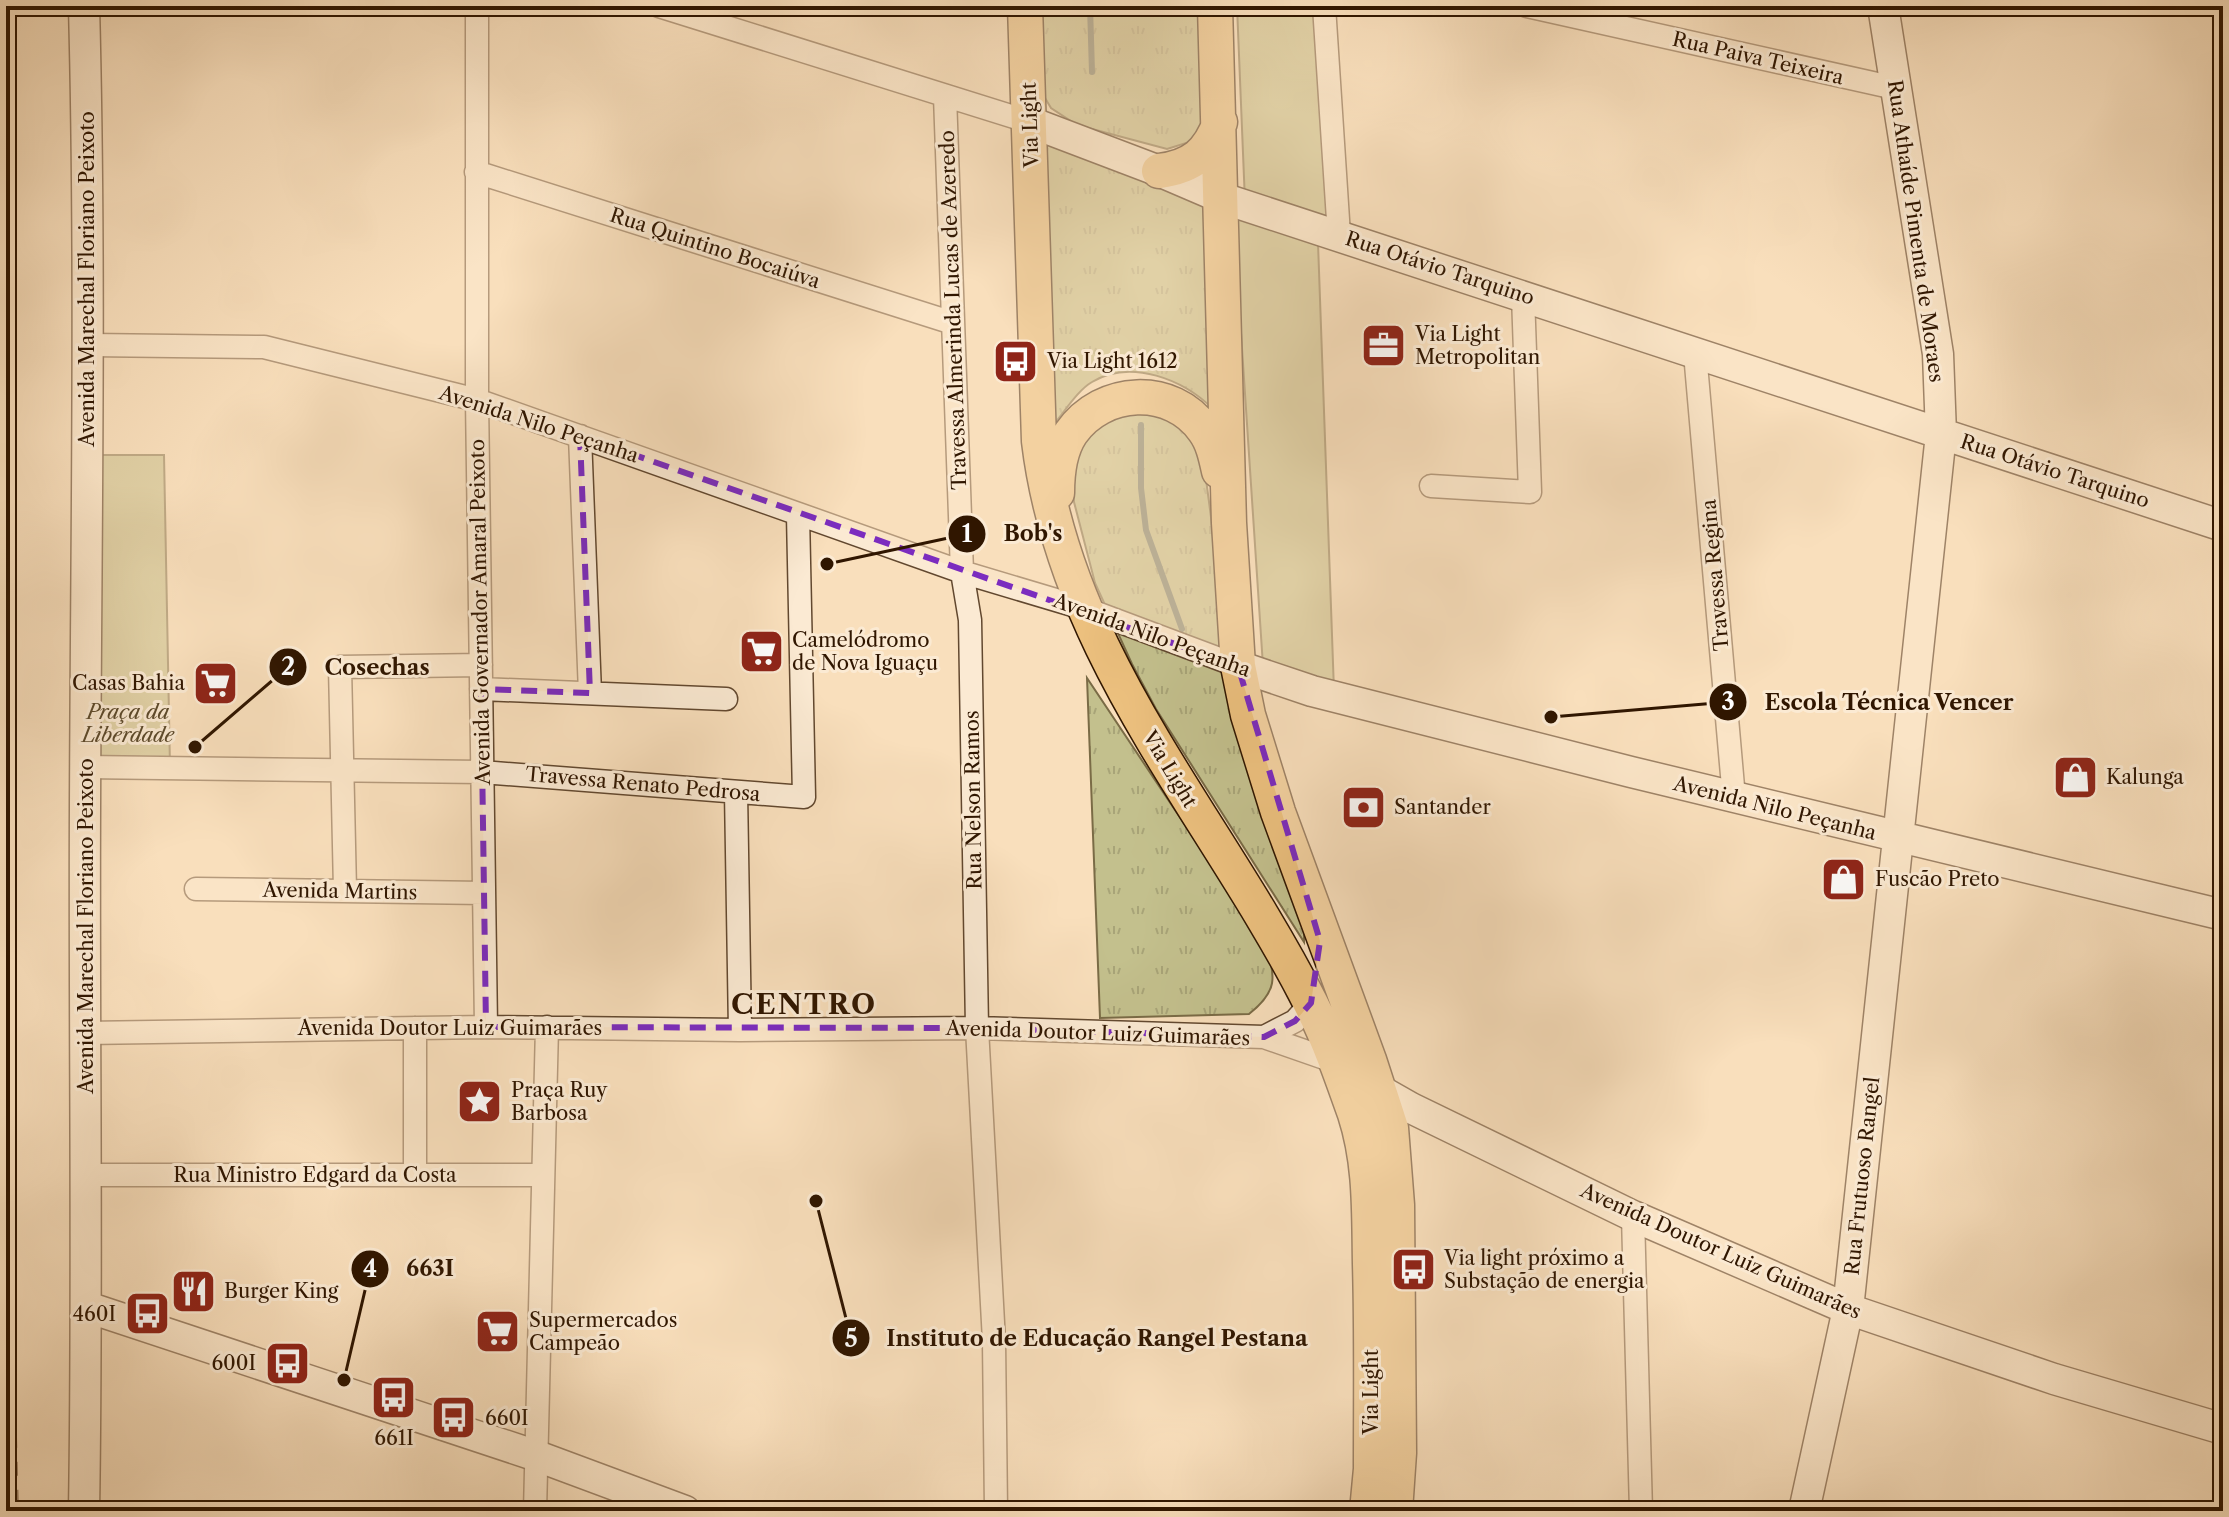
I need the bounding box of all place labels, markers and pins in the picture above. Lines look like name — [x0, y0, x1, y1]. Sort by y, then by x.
office icon: Via Light Metropolitan — [1360, 322, 1408, 370]
place label: Via Light Metropolitan — [1414, 322, 1541, 369]
bus stop icon: Via Light 1612 — [992, 337, 1040, 385]
place label: Via Light 1612 — [1046, 349, 1178, 373]
callout: Bob's — [947, 511, 1078, 557]
supermarket icon: Camelódromo de Nova Iguaçu — [737, 627, 785, 675]
place label: Camelódromo de Nova Iguaçu — [792, 628, 938, 675]
callout: Cosechas — [268, 644, 445, 690]
supermarket icon: Casas Bahia — [192, 659, 240, 707]
place label: Casas Bahia — [72, 671, 185, 695]
callout: Escola Técnica Vencer — [1708, 679, 2031, 725]
shop icon: Kalunga — [2051, 753, 2099, 801]
place label: Kalunga — [2106, 765, 2184, 789]
bank icon: Santander — [1339, 783, 1387, 831]
place label: Santander — [1394, 795, 1491, 819]
shop icon: Fuscão Preto — [1820, 855, 1868, 903]
place label: Fuscão Preto — [1875, 867, 2000, 891]
place icon: Praça Ruy Barbosa — [456, 1077, 504, 1125]
place label: Praça Ruy Barbosa — [511, 1078, 608, 1125]
bus stop icon: Via light próximo a Substação de energia — [1389, 1245, 1437, 1293]
callout: 663I — [350, 1246, 470, 1292]
place label: Via light próximo a Substação de energia — [1443, 1246, 1645, 1293]
restaurant icon: Burger King — [169, 1267, 217, 1315]
place label: Burger King — [224, 1279, 339, 1303]
bus stop icon: 460I — [123, 1290, 171, 1338]
place label: 460I — [73, 1302, 116, 1326]
supermarket icon: Supermercados Campeão — [474, 1308, 522, 1356]
place label: Supermercados Campeão — [529, 1308, 677, 1355]
callout: Instituto de Educação Rangel Pestana — [831, 1315, 1324, 1361]
bus stop icon: 600I — [263, 1339, 311, 1387]
place label: 600I — [211, 1351, 256, 1375]
bus stop icon: 661I — [370, 1374, 418, 1422]
bus stop icon: 660I — [430, 1394, 478, 1442]
place label: 660I — [485, 1406, 529, 1430]
place label: 661I — [374, 1426, 414, 1450]

